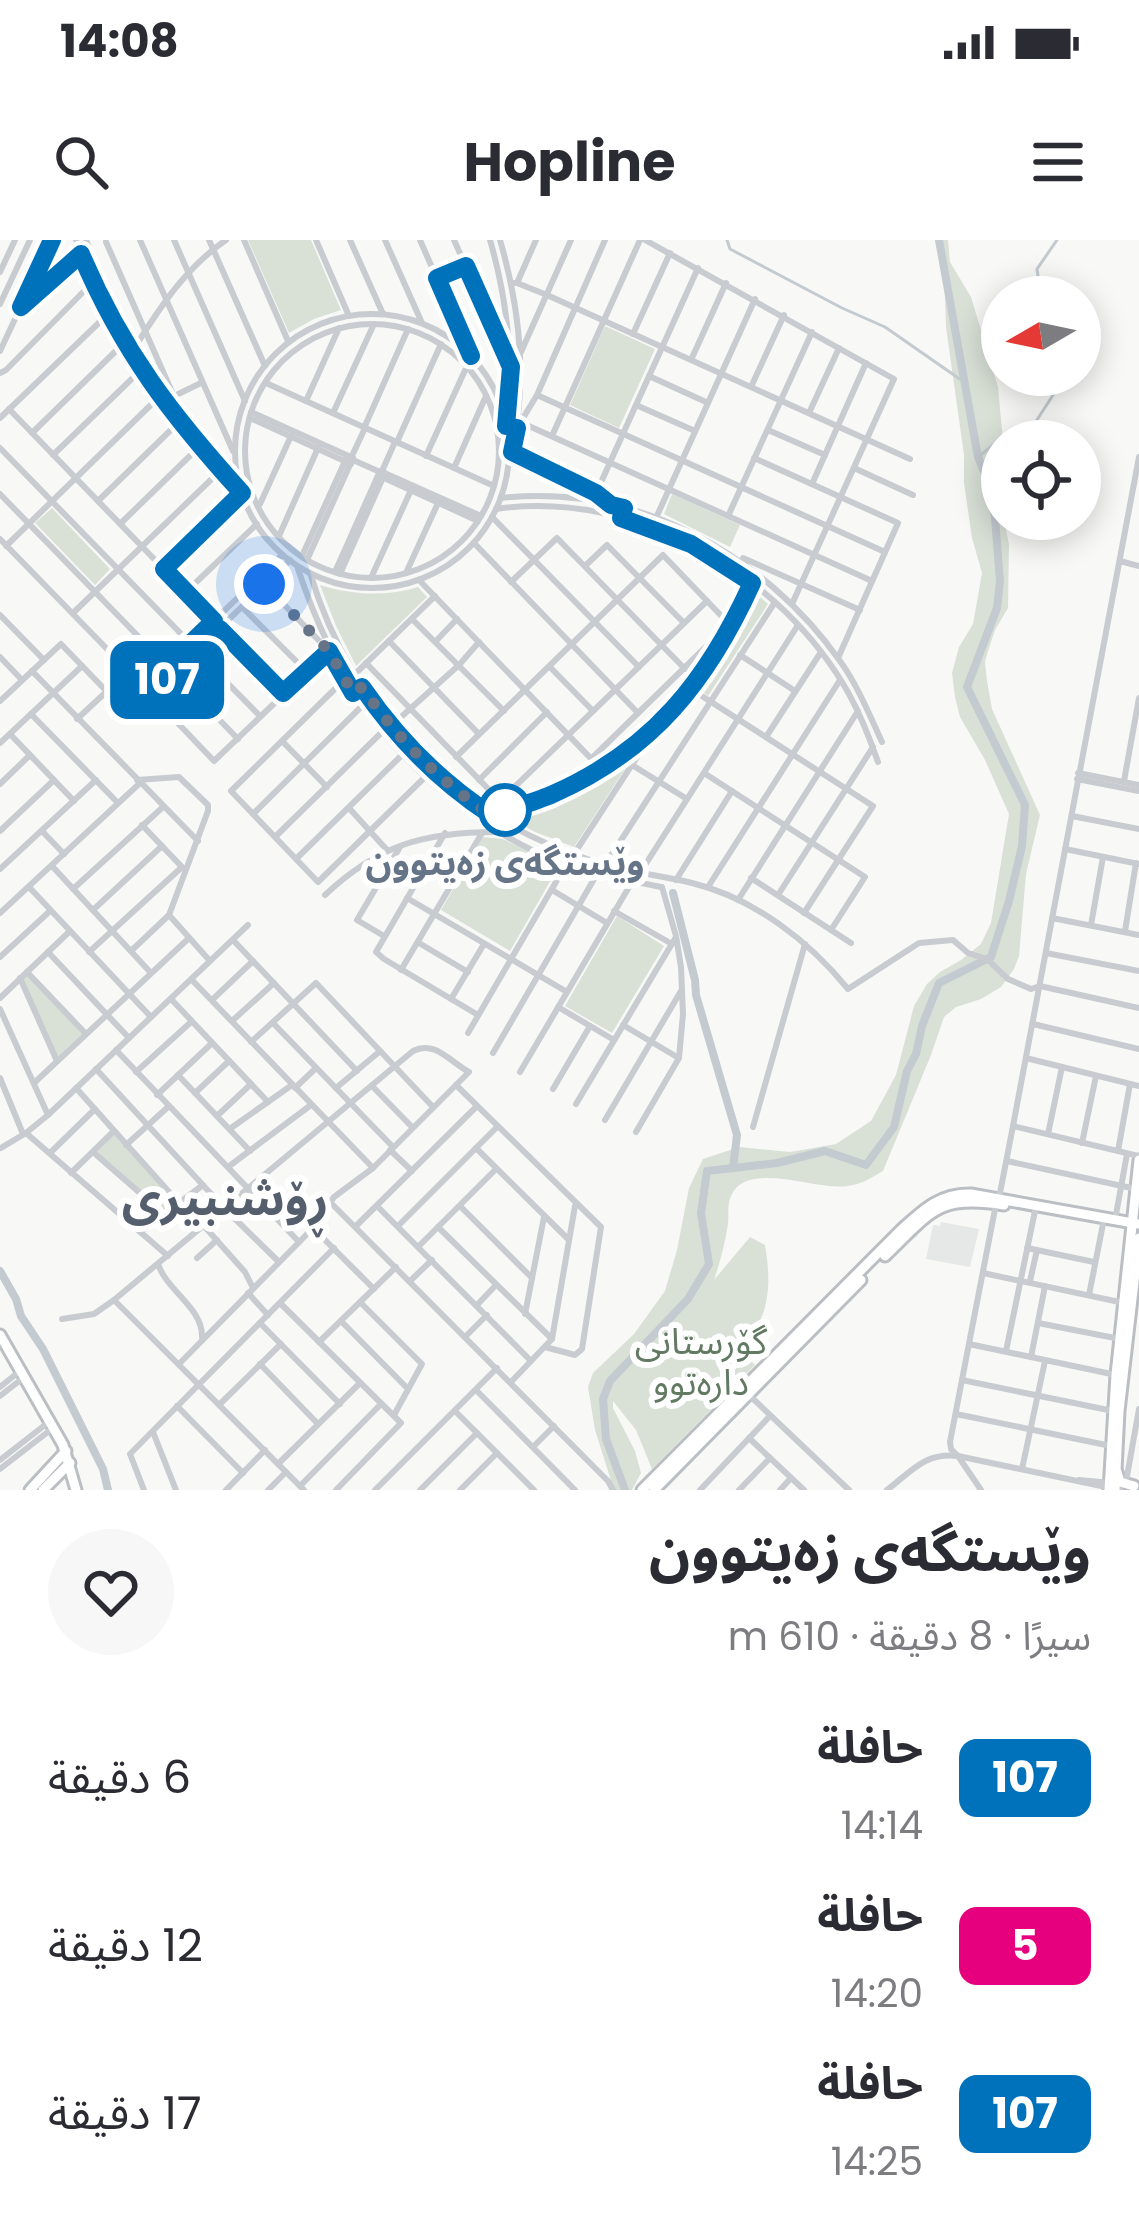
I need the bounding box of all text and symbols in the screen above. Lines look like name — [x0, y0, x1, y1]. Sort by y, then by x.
text: 14:08 — [60, 10, 179, 73]
text: Hopline — [463, 124, 676, 200]
icon: search — [48, 129, 114, 195]
icon: menu — [1025, 129, 1091, 195]
north arrow — [981, 276, 1101, 396]
map controls — [981, 276, 1101, 540]
button: locate — [981, 420, 1101, 540]
your location — [234, 554, 294, 614]
line badge: 107 — [98, 641, 236, 719]
text: 107 — [134, 650, 200, 709]
marker: وێستگەی زەیتوون — [480, 785, 530, 835]
place label: وێستگەی زەیتوون — [365, 837, 645, 888]
district label: ڕۆشنبیری — [122, 1165, 328, 1238]
park label: گۆڕستانی دارەتوو — [635, 1316, 768, 1408]
text: وێستگەی زەیتوون — [649, 1511, 1091, 1591]
button: heart — [48, 1529, 174, 1655]
text: سيرًا · 8 دقيقة · 610 m — [728, 1609, 1091, 1664]
text: حافلة — [817, 1716, 923, 1779]
text: 6 دقيقة — [48, 1746, 191, 1809]
text: 107 — [992, 1748, 1058, 1807]
text: 14:14 — [841, 1798, 923, 1853]
text: حافلة — [817, 1884, 923, 1947]
text: 12 دقيقة — [48, 1914, 203, 1977]
text: 5 — [1011, 1916, 1039, 1975]
text: 14:20 — [831, 1966, 923, 2021]
text: حافلة — [817, 2052, 923, 2115]
text: 17 دقيقة — [48, 2082, 202, 2145]
text: 107 — [992, 2084, 1058, 2143]
text: 14:25 — [831, 2134, 923, 2189]

